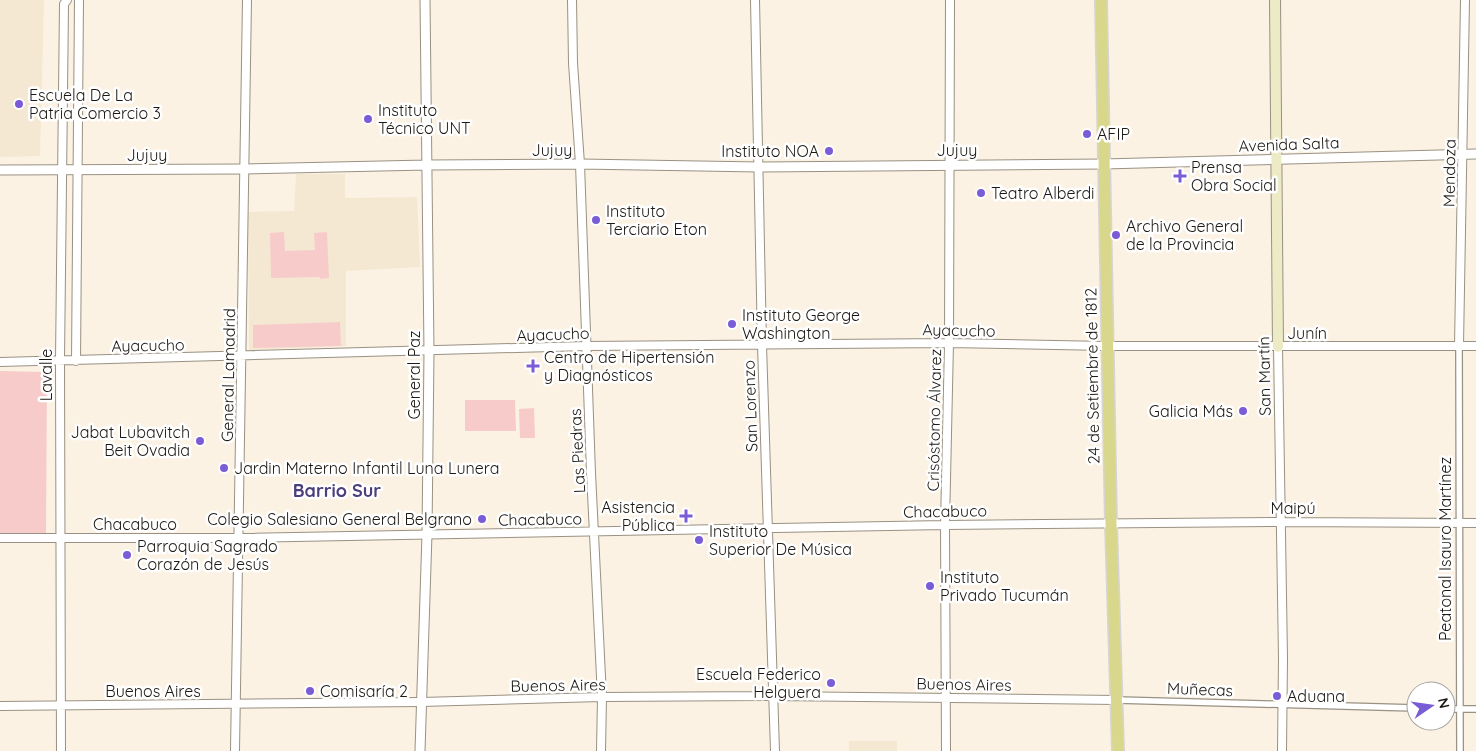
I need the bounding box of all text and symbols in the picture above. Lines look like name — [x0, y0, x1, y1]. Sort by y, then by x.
place label: Escuela De La Patria Comercio 3 — [29, 85, 161, 123]
marker: Escuela De La Patria Comercio 3 — [13, 98, 25, 110]
place label: Instituto Técnico UNT — [378, 100, 471, 138]
marker: Instituto Técnico UNT — [362, 113, 374, 125]
place label: AFIP — [1097, 124, 1130, 144]
marker: AFIP — [1081, 128, 1093, 140]
street label: Avenida Salta — [1238, 132, 1340, 156]
street label: Mendoza — [1438, 139, 1460, 207]
street label: Jujuy — [532, 140, 572, 160]
street label: Jujuy — [937, 140, 977, 160]
place label: Instituto NOA — [721, 141, 819, 161]
street label: Jujuy — [127, 145, 167, 165]
marker: Instituto NOA — [823, 145, 835, 157]
place label: Prensa Obra Social — [1191, 157, 1277, 195]
marker: Prensa Obra Social — [1173, 169, 1187, 183]
place label: Teatro Alberdi — [991, 183, 1095, 203]
marker: Teatro Alberdi — [975, 187, 987, 199]
place label: Instituto Terciario Eton — [606, 201, 707, 239]
marker: Instituto Terciario Eton — [590, 214, 602, 226]
place label: Archivo General de la Provincia — [1126, 216, 1243, 254]
marker: Archivo General de la Provincia — [1110, 229, 1122, 241]
street label: 24 de Setiembre de 1812 — [1080, 288, 1104, 464]
place label: Instituto George Washington — [742, 305, 860, 343]
street label: General Lamadrid — [217, 308, 239, 442]
marker: Instituto George Washington — [726, 318, 738, 330]
street label: Ayacucho — [922, 319, 996, 341]
street label: Ayacucho — [516, 323, 590, 345]
street label: Junín — [1287, 323, 1327, 343]
street label: General Paz — [404, 331, 424, 419]
street label: Ayacucho — [111, 334, 185, 356]
street label: San Martín — [1253, 336, 1275, 416]
place label: Centro de Hipertensión y Diagnósticos — [544, 347, 714, 385]
street label: Lavalle — [36, 349, 56, 401]
street label: Crisóstomo Álvarez — [923, 349, 945, 491]
marker: Centro de Hipertensión y Diagnósticos — [526, 359, 540, 373]
street label: San Lorenzo — [738, 360, 762, 452]
place label: Galicia Más — [1149, 401, 1233, 421]
marker: Galicia Más — [1237, 405, 1249, 417]
street label: Las Piedras — [565, 408, 589, 494]
place label: Jabat Lubavitch Beit Ovadia — [71, 422, 190, 460]
marker: Jabat Lubavitch Beit Ovadia — [194, 435, 206, 447]
street label: Peatonal Isauro Martínez — [1435, 457, 1455, 641]
place label: Jardin Materno Infantil Luna Lunera — [234, 458, 500, 478]
marker: Jardin Materno Infantil Luna Lunera — [218, 462, 230, 474]
district label: Barrio Sur — [293, 479, 381, 502]
place label: Asistencia Pública — [601, 497, 675, 535]
street label: Maipú — [1270, 498, 1316, 518]
street label: Chacabuco — [903, 500, 987, 522]
street label: Chacabuco — [498, 508, 582, 530]
place label: Colegio Salesiano General Belgrano — [207, 509, 472, 529]
marker: Asistencia Pública — [679, 509, 693, 523]
marker: Colegio Salesiano General Belgrano — [476, 513, 488, 525]
street label: Chacabuco — [93, 514, 177, 534]
place label: Instituto Superior De Música — [709, 521, 852, 559]
marker: Instituto Superior De Música — [693, 534, 705, 546]
place label: Parroquia Sagrado Corazón de Jesús — [137, 536, 278, 574]
marker: Parroquia Sagrado Corazón de Jesús — [121, 549, 133, 561]
place label: Instituto Privado Tucumán — [940, 567, 1069, 605]
marker: Instituto Privado Tucumán — [924, 580, 936, 592]
place label: Escuela Federico Helguera — [696, 664, 821, 702]
street label: Buenos Aires — [916, 673, 1012, 695]
street label: Buenos Aires — [510, 674, 606, 696]
marker: Escuela Federico Helguera — [825, 677, 837, 689]
street label: Muñecas — [1167, 678, 1233, 700]
street label: Buenos Aires — [105, 681, 201, 701]
place label: Comisaría 2 — [320, 681, 408, 701]
north arrow — [1406, 681, 1456, 731]
marker: Comisaría 2 — [304, 685, 316, 697]
place label: Aduana — [1287, 686, 1345, 706]
marker: Aduana — [1271, 690, 1283, 702]
text: N — [1434, 696, 1454, 710]

